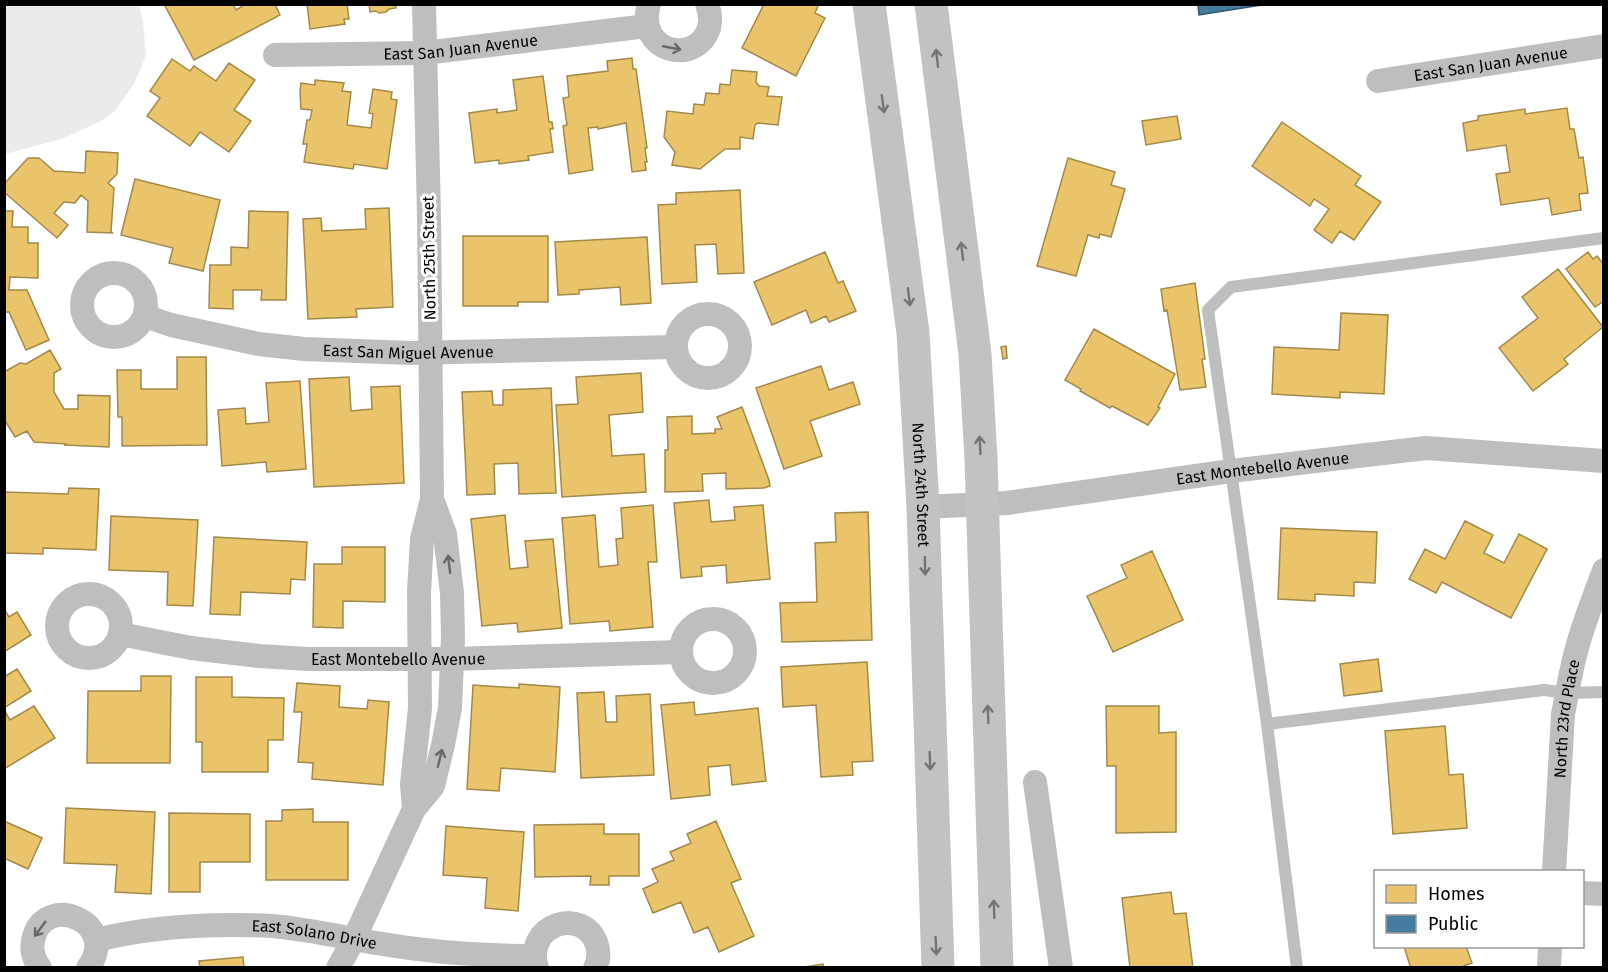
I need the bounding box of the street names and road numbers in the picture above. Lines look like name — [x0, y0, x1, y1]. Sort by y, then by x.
street label: East San Juan Avenue — [383, 30, 539, 63]
street label: East San Juan Avenue — [1412, 42, 1569, 85]
street label: North 25th Street — [418, 195, 440, 320]
street label: East San Miguel Avenue — [322, 340, 494, 363]
street label: North 24th Street — [909, 422, 934, 548]
street label: East Montebello Avenue — [1175, 448, 1350, 488]
street label: East Montebello Avenue — [311, 648, 485, 669]
street label: North 23rd Place — [1550, 657, 1583, 779]
street label: East Solano Drive — [251, 916, 378, 952]

